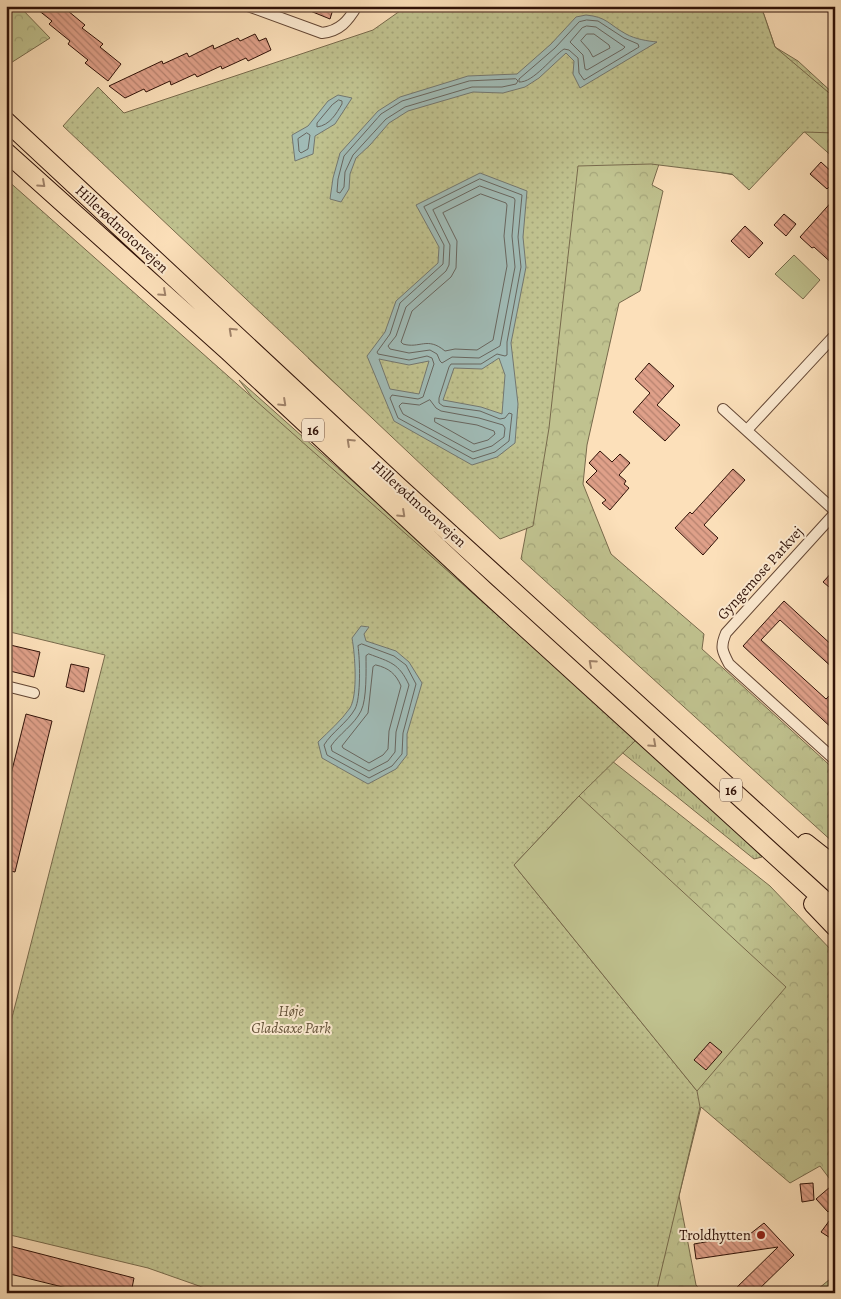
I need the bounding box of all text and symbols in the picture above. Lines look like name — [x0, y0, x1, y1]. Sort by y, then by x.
one-way arrow — [37, 178, 46, 187]
street label: Hillerødmotorvejen — [71, 181, 173, 277]
one-way arrow — [158, 287, 167, 296]
one-way arrow — [228, 328, 237, 337]
one-way arrow — [278, 397, 287, 406]
road number: 16 — [302, 418, 324, 442]
one-way arrow — [347, 439, 356, 448]
street label: Hillerødmotorvejen — [367, 456, 471, 552]
one-way arrow — [396, 508, 405, 517]
street label: Gyngemose Parkvej — [713, 522, 807, 624]
one-way arrow — [589, 660, 598, 669]
one-way arrow — [647, 738, 656, 747]
road number: 16 — [720, 778, 742, 802]
park label: Høje Gladsaxe Park — [251, 1001, 331, 1038]
place label: Troldhytten — [679, 1225, 751, 1245]
marker: Troldhytten — [755, 1229, 767, 1241]

